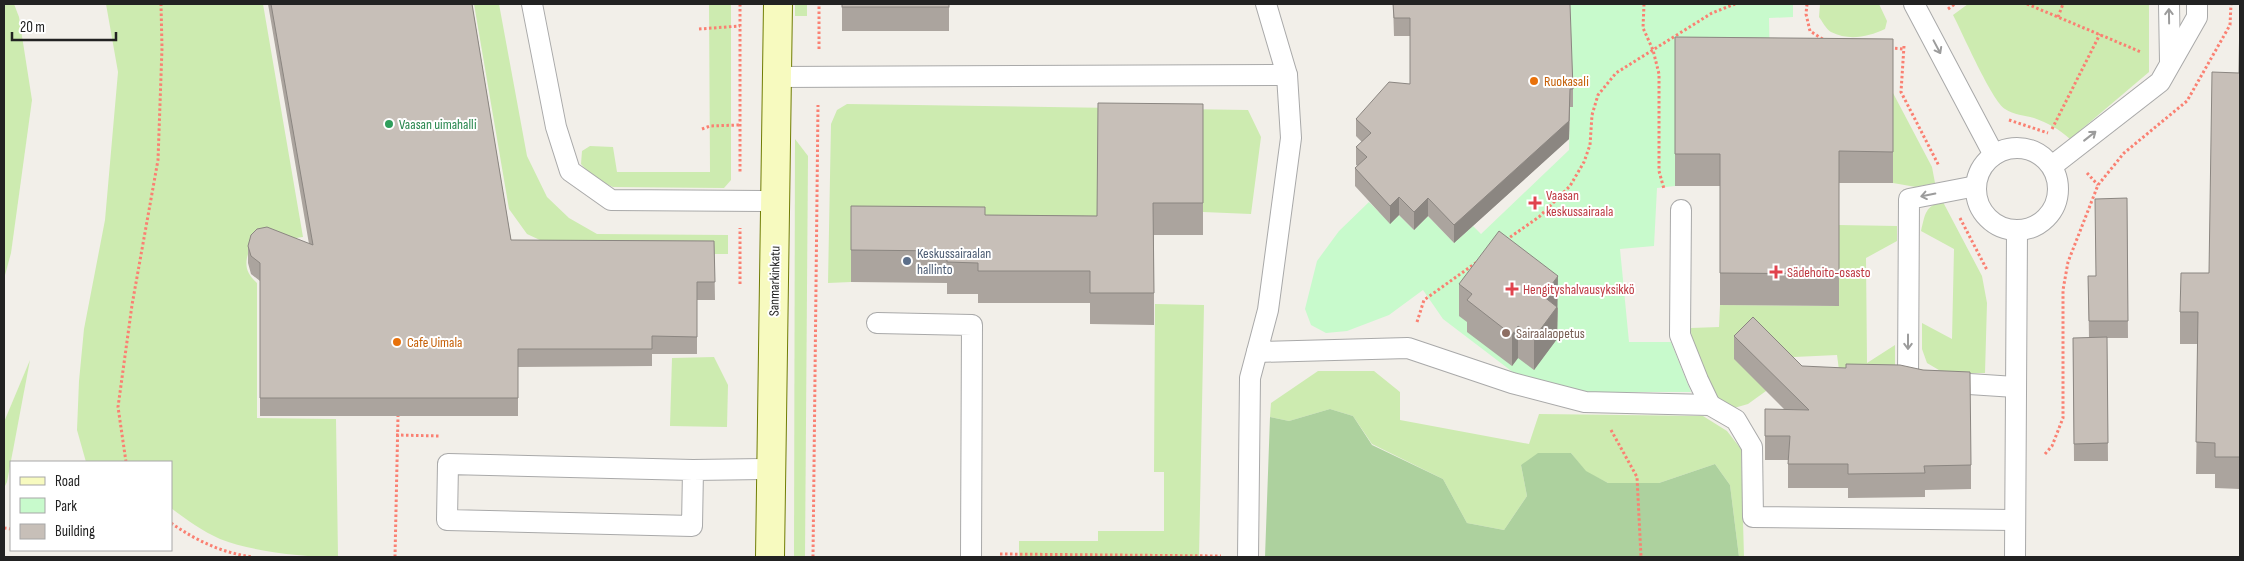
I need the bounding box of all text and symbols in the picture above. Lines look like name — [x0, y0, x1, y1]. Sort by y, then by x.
one-way arrow — [2164, 9, 2174, 25]
scale bar — [12, 10, 116, 42]
text: 20 m — [20, 18, 45, 37]
one-way arrow — [1933, 39, 1942, 54]
place label: Ruokasali — [1544, 73, 1589, 90]
marker: Ruokasali — [1528, 75, 1540, 87]
place label: Vaasan uimahalli — [399, 116, 477, 133]
marker: Vaasan uimahalli — [383, 118, 395, 130]
one-way arrow — [2083, 131, 2097, 141]
place label: Vaasan keskussairaala — [1546, 187, 1613, 220]
one-way arrow — [1920, 191, 1936, 200]
marker: Vaasan keskussairaala — [1528, 196, 1542, 210]
street label: Sanmarkinkatu — [765, 245, 784, 316]
place label: Keskussairaalan hallinto — [917, 245, 991, 278]
marker: Keskussairaalan hallinto — [901, 255, 913, 267]
place label: Sädehoito-osasto — [1787, 264, 1871, 281]
marker: Sädehoito-osasto — [1769, 265, 1783, 279]
place label: Hengityshalvausyksikkö — [1523, 281, 1635, 298]
marker: Hengityshalvausyksikkö — [1505, 282, 1519, 296]
place label: Sairaalaopetus — [1516, 325, 1585, 342]
marker: Sairaalaopetus — [1500, 327, 1512, 339]
place label: Cafe Uimala — [407, 334, 462, 351]
one-way arrow — [1903, 334, 1913, 350]
marker: Cafe Uimala — [391, 336, 403, 348]
legend — [10, 461, 172, 551]
text: Road — [55, 472, 80, 491]
text: Park — [55, 497, 77, 516]
text: Building — [55, 522, 95, 541]

